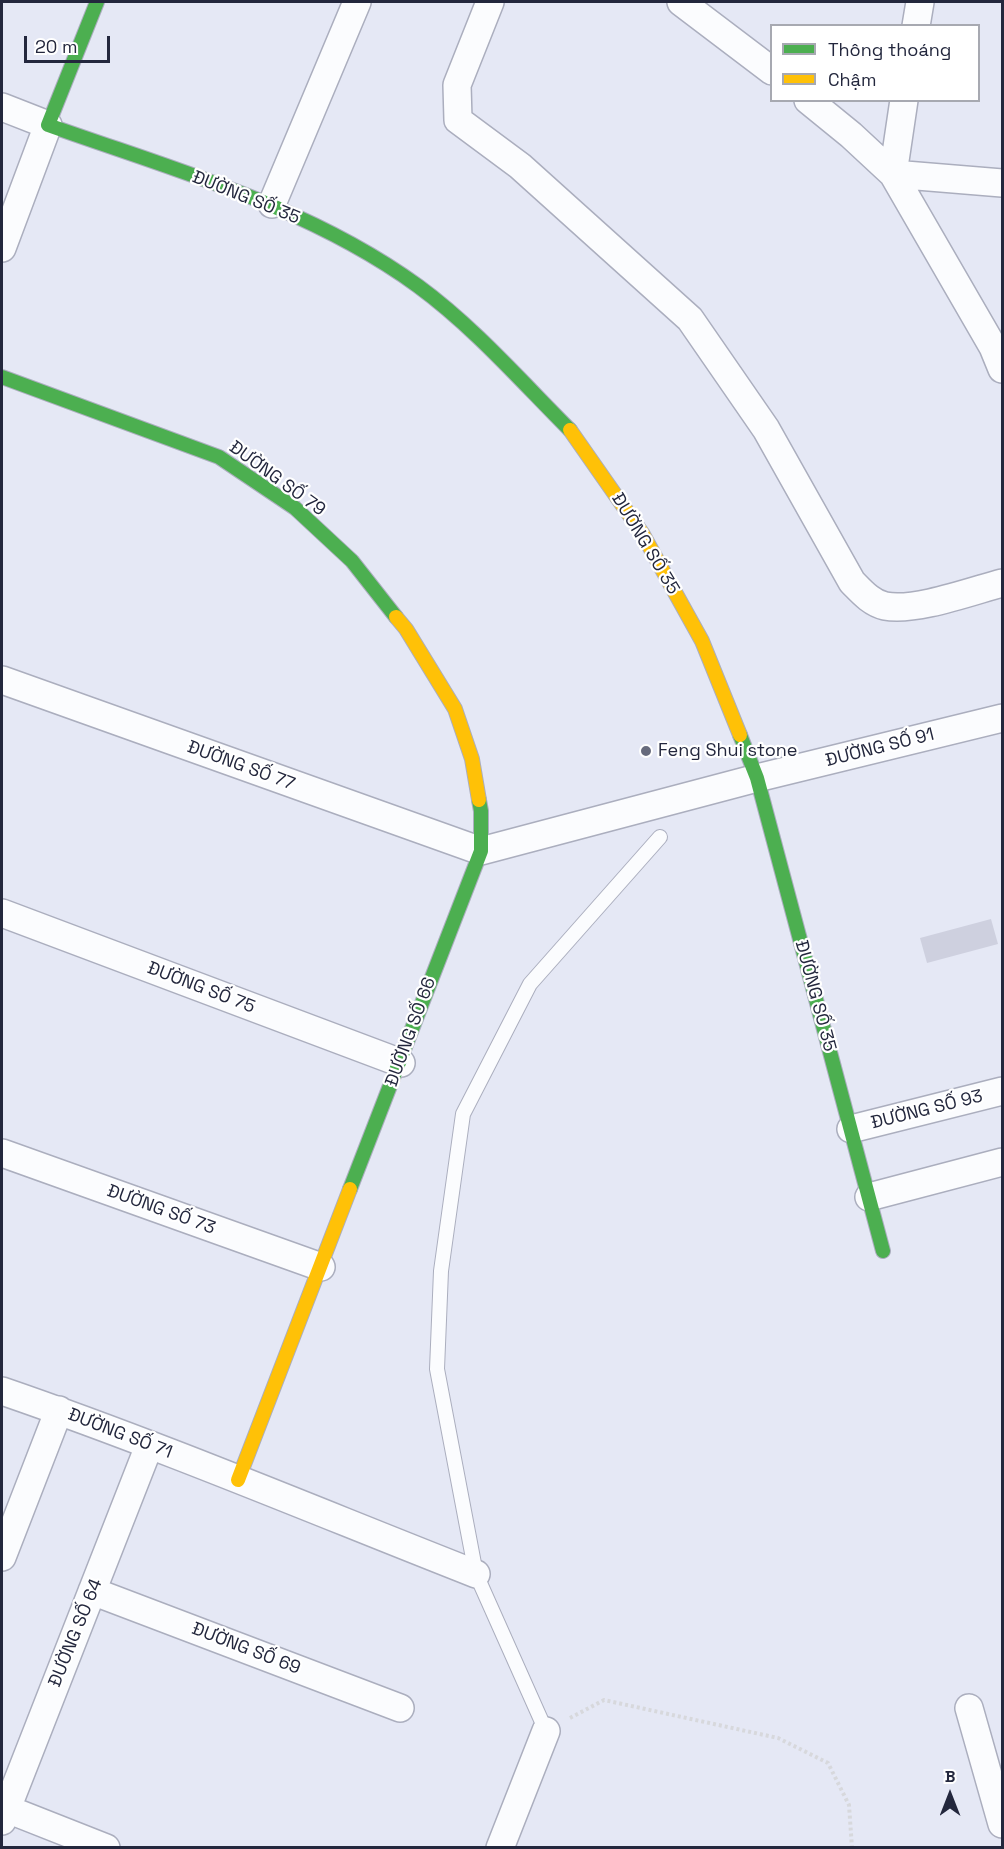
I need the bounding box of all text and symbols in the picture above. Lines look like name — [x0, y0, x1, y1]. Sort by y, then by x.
scale bar — [27, 24, 112, 62]
legend — [770, 24, 980, 102]
text: 20 m — [35, 35, 78, 58]
text: Thông thoáng — [828, 38, 951, 61]
text: Chậm — [828, 68, 876, 91]
street label: ĐƯỜNG SỐ 35 — [189, 167, 303, 229]
street label: ĐƯỜNG SỐ 79 — [225, 437, 329, 521]
street label: ĐƯỜNG SỐ 35 — [606, 490, 684, 598]
street label: ĐƯỜNG SỐ 91 — [824, 724, 936, 772]
street label: ĐƯỜNG SỐ 77 — [184, 737, 298, 795]
place label: Feng Shui stone — [658, 740, 798, 762]
marker: Feng Shui stone — [639, 744, 653, 758]
street label: ĐƯỜNG SỐ 35 — [790, 938, 840, 1054]
street label: ĐƯỜNG SỐ 75 — [144, 958, 258, 1018]
street label: ĐƯỜNG SỐ 66 — [381, 975, 441, 1089]
street label: ĐƯỜNG SỐ 93 — [869, 1086, 985, 1134]
street label: ĐƯỜNG SỐ 73 — [104, 1180, 218, 1240]
street label: ĐƯỜNG SỐ 71 — [65, 1404, 175, 1464]
street label: ĐƯỜNG SỐ 64 — [44, 1576, 108, 1690]
street label: ĐƯỜNG SỐ 69 — [189, 1618, 303, 1680]
north arrow — [920, 1765, 980, 1825]
text: B — [945, 1766, 955, 1787]

